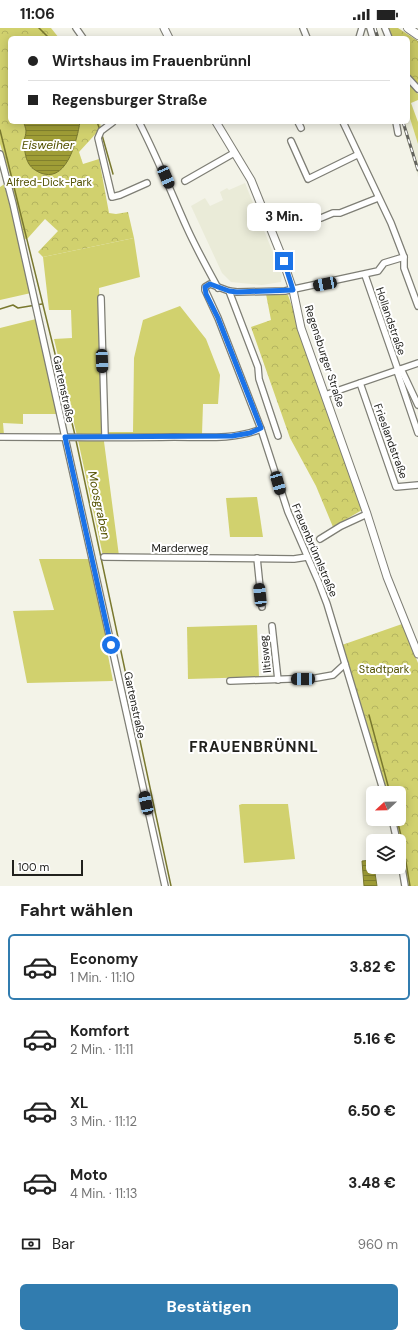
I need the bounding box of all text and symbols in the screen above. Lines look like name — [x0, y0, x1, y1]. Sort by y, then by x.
text: 11:06 — [20, 4, 55, 24]
text: Wirtshaus im Frauenbrünnl — [52, 51, 251, 71]
text: Regensburger Straße — [52, 90, 207, 110]
water label: Eisweiher — [22, 137, 75, 153]
car — [156, 164, 176, 190]
park label: Alfred-Dick-Park — [6, 175, 93, 189]
callout: 3 Min. — [247, 203, 321, 231]
text: 3 Min. — [265, 208, 303, 225]
route end — [275, 252, 293, 270]
car — [312, 276, 338, 292]
street label: Hollandstraße — [373, 285, 409, 357]
street label: Regensburger Straße — [302, 303, 348, 409]
car — [96, 349, 108, 373]
street label: Gartenstraße — [50, 354, 78, 424]
street label: Frieslandstraße — [371, 401, 411, 481]
water label: Moosgraben — [84, 469, 114, 541]
car — [269, 470, 287, 496]
street label: Frauenbrünnlstraße — [289, 501, 341, 599]
street label: Marderweg — [152, 541, 208, 555]
car — [253, 582, 267, 608]
street label: Iltisweg — [256, 634, 274, 674]
route start — [102, 636, 120, 654]
park label: Stadtpark — [359, 662, 410, 676]
street label: Gartenstraße — [121, 670, 149, 740]
car — [291, 673, 315, 685]
district label: FRAUENBRÜNNL — [189, 737, 319, 757]
north arrow — [366, 786, 406, 826]
map controls — [366, 786, 406, 874]
car — [138, 790, 154, 816]
button: layers — [366, 834, 406, 874]
scale bar — [12, 858, 83, 877]
text: 100 m — [18, 860, 49, 874]
text: Fahrt wählen — [20, 898, 133, 922]
icon: car — [22, 949, 58, 985]
text: Economy — [70, 949, 138, 969]
text: 3.82 € — [350, 957, 396, 977]
text: 1 Min. · 11:10 — [70, 969, 135, 986]
icon: car — [22, 1021, 58, 1057]
text: Komfort — [70, 1021, 129, 1041]
text: 5.16 € — [353, 1029, 396, 1049]
text: 2 Min. · 11:11 — [70, 1041, 133, 1058]
icon: car — [22, 1093, 58, 1129]
text: XL — [70, 1093, 88, 1113]
text: 6.50 € — [348, 1101, 396, 1121]
text: 3 Min. · 11:12 — [70, 1113, 137, 1130]
icon: car — [22, 1165, 58, 1201]
text: Moto — [70, 1165, 108, 1185]
text: 3.48 € — [348, 1173, 396, 1193]
text: 4 Min. · 11:13 — [70, 1185, 137, 1202]
icon: cash — [20, 1233, 42, 1255]
text: Bar — [52, 1234, 75, 1254]
text: 960 m — [358, 1236, 398, 1253]
button: Bestätigen — [20, 1284, 398, 1330]

